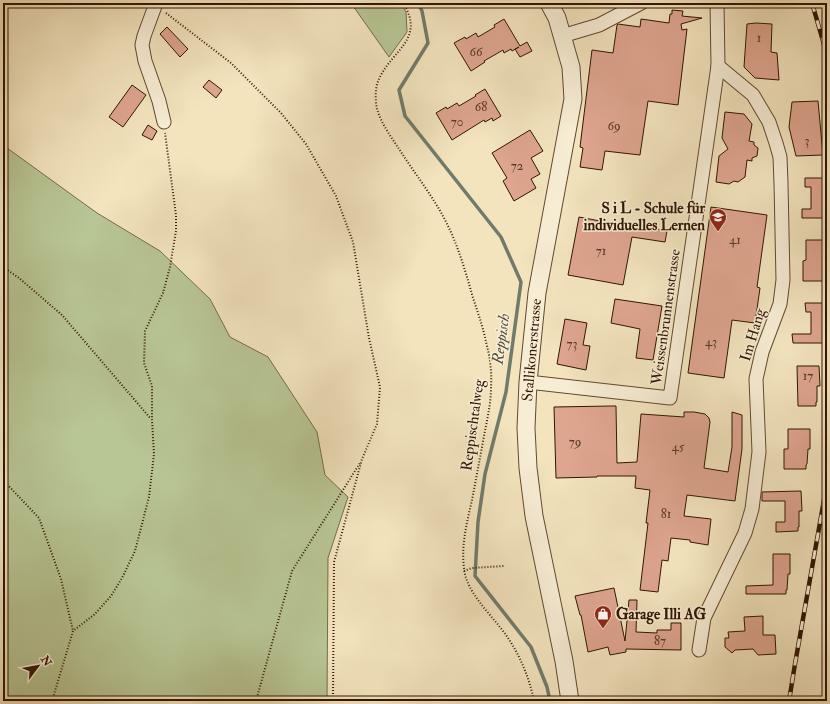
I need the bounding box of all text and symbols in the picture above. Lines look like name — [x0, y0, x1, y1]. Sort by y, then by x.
house number: 1 — [757, 30, 762, 46]
house number: 66 — [469, 44, 484, 60]
house number: 68 — [475, 99, 487, 115]
house number: 70 — [451, 114, 463, 130]
house number: 69 — [607, 118, 621, 134]
house number: 3 — [805, 133, 810, 149]
house number: 72 — [511, 158, 524, 174]
place label: S i L - Schule für individuelles Lernen — [583, 199, 705, 235]
school or university icon: S i L - Schule für individuelles Lernen — [708, 207, 728, 232]
house number: 41 — [729, 232, 741, 248]
house number: 71 — [596, 243, 607, 259]
street label: Weissenbrunnenstrasse — [647, 248, 685, 387]
street label: Stallikonerstrasse — [518, 298, 546, 402]
street label: Im Hang — [736, 306, 770, 364]
water label: Reppisch — [487, 312, 514, 367]
house number: 43 — [705, 334, 717, 350]
house number: 73 — [567, 336, 577, 352]
house number: 17 — [803, 368, 813, 384]
street label: Reppischtalweg — [457, 377, 490, 472]
house number: 79 — [569, 434, 581, 450]
house number: 45 — [672, 439, 685, 455]
house number: 81 — [661, 506, 672, 522]
shop icon: Garage Illi AG — [593, 604, 613, 629]
place label: Garage Illi AG — [616, 605, 707, 625]
house number: 87 — [654, 633, 666, 649]
north arrow — [18, 646, 58, 686]
text: N — [37, 652, 55, 670]

